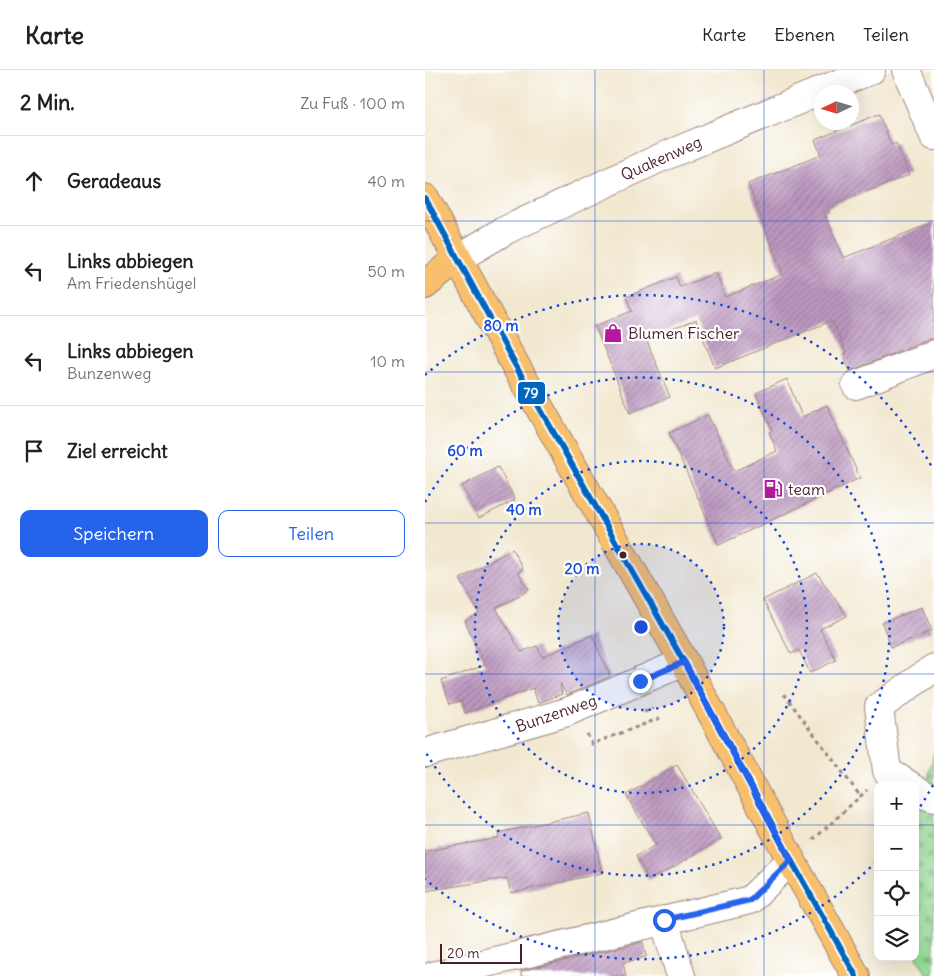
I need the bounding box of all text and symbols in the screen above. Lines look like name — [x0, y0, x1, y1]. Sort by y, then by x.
text: Karte — [25, 20, 84, 50]
text: Karte — [702, 23, 746, 46]
text: Ebenen — [774, 23, 835, 46]
text: Teilen — [863, 23, 909, 46]
north arrow — [814, 85, 859, 130]
text: 2 Min. — [20, 89, 75, 116]
text: Zu Fuß · 100 m — [300, 93, 405, 113]
street label: Quakenweg — [617, 131, 705, 185]
icon: ahead — [20, 167, 48, 195]
text: Geradeaus — [67, 169, 161, 193]
text: 40 m — [367, 171, 405, 191]
text: Links abbiegen — [67, 249, 194, 273]
icon: left — [20, 257, 48, 285]
text: 50 m — [367, 261, 405, 281]
text: Am Friedenshügel — [67, 273, 196, 293]
text: 80 m — [483, 316, 519, 335]
shop icon: Blumen Fischer — [602, 322, 624, 344]
place label: Blumen Fischer — [628, 323, 740, 343]
text: Links abbiegen — [67, 339, 194, 363]
icon: left — [20, 347, 48, 375]
text: 10 m — [370, 351, 405, 371]
text: Bunzenweg — [67, 363, 151, 383]
line badge: 79 — [517, 381, 546, 405]
text: 79 — [524, 384, 538, 402]
icon: arrive — [20, 437, 48, 465]
text: Ziel erreicht — [67, 439, 168, 463]
text: 60 m — [447, 441, 483, 460]
fuel station icon: team — [762, 478, 784, 500]
place label: team — [788, 479, 825, 499]
text: 40 m — [506, 500, 542, 519]
button: Speichern — [20, 510, 208, 557]
button: Teilen — [218, 510, 405, 557]
unlabelled marker — [618, 550, 628, 560]
text: 20 m — [565, 559, 599, 578]
centre of rings — [632, 618, 650, 636]
route end — [629, 670, 652, 693]
street label: Bunzenweg — [513, 690, 599, 736]
map controls — [874, 781, 919, 961]
button: + — [874, 781, 919, 826]
button: − — [874, 826, 919, 871]
button: locate — [874, 871, 919, 916]
route start — [653, 909, 676, 932]
button: layers — [874, 916, 919, 961]
scale bar — [440, 941, 523, 964]
text: 20 m — [447, 944, 480, 962]

